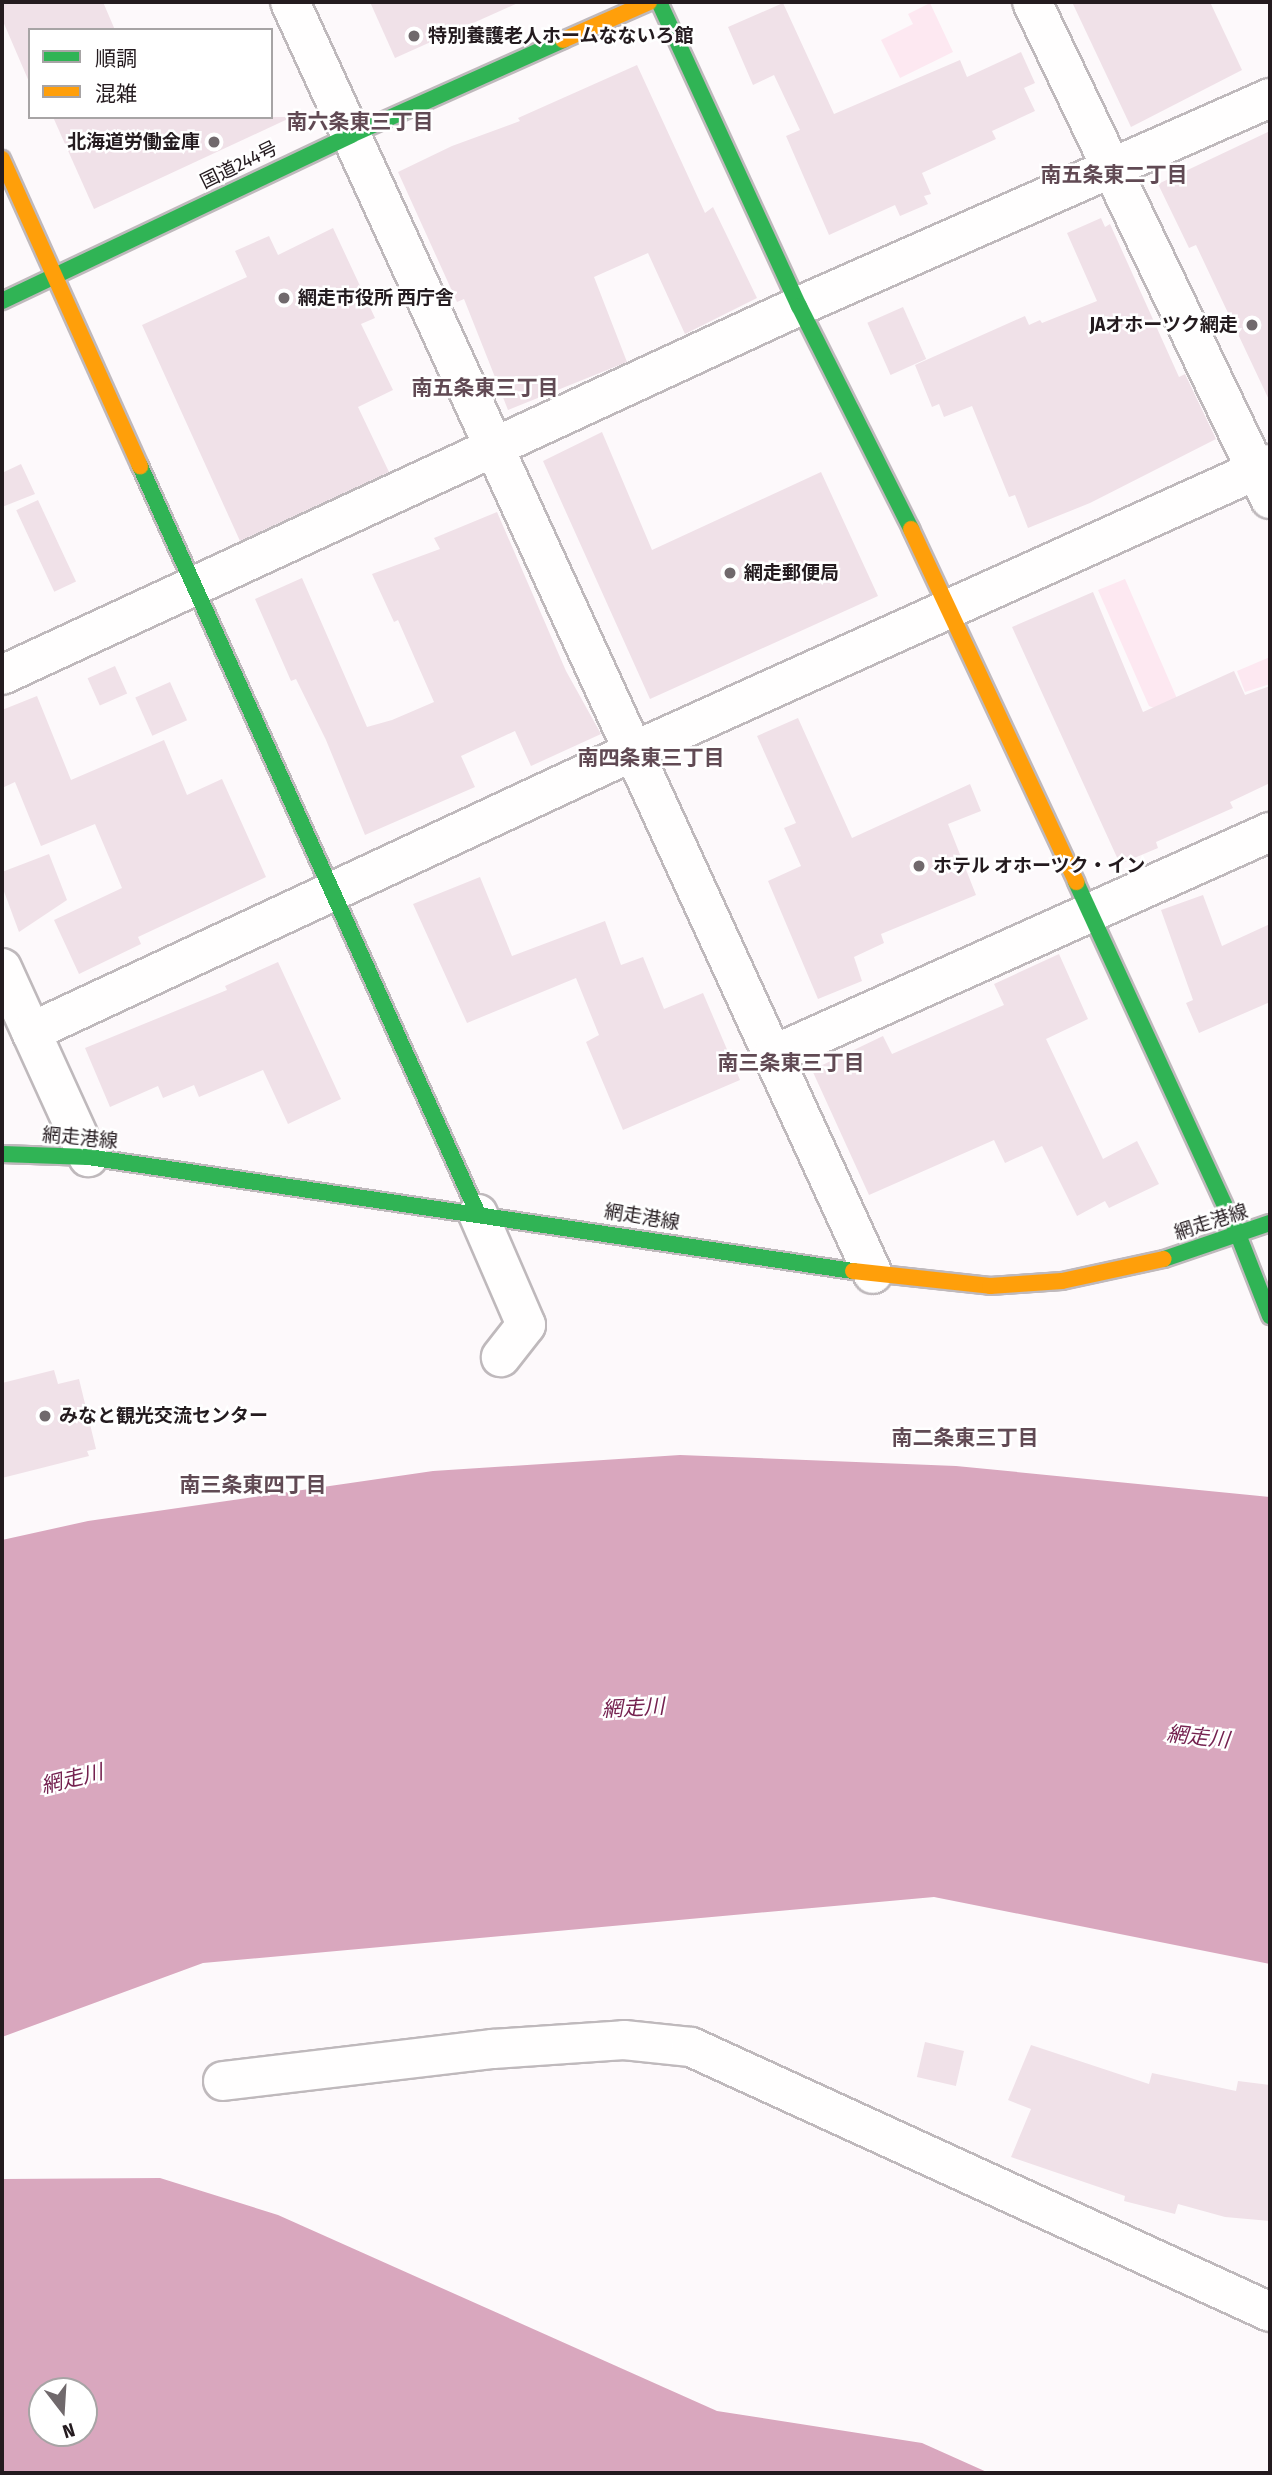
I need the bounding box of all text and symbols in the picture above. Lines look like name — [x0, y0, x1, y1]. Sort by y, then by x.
place label: 特別養護老人ホームなないろ館 — [428, 25, 694, 47]
legend — [28, 28, 273, 119]
marker: 特別養護老人ホームなないろ館 — [406, 28, 422, 44]
text: 順調 — [95, 46, 137, 72]
text: 混雑 — [95, 81, 137, 107]
district label: 南六条東三丁目 — [287, 109, 433, 135]
place label: 北海道労働金庫 — [67, 131, 200, 153]
marker: 北海道労働金庫 — [206, 134, 222, 150]
street label: 国道244号 — [197, 136, 281, 194]
district label: 南五条東二丁目 — [1041, 162, 1187, 188]
place label: 網走市役所 西庁舎 — [298, 287, 454, 309]
marker: 網走市役所 西庁舎 — [276, 290, 292, 306]
place label: JAオホーツク網走 — [1089, 314, 1238, 336]
marker: JAオホーツク網走 — [1244, 317, 1260, 333]
district label: 南五条東三丁目 — [412, 375, 558, 401]
place label: 網走郵便局 — [744, 562, 839, 584]
marker: 網走郵便局 — [722, 565, 738, 581]
district label: 南四条東三丁目 — [578, 745, 724, 771]
place label: ホテル オホーツク・イン — [933, 855, 1146, 877]
marker: ホテル オホーツク・イン — [911, 858, 927, 874]
district label: 南三条東三丁目 — [718, 1050, 864, 1076]
street label: 網走港線 — [41, 1123, 119, 1153]
street label: 網走港線 — [1171, 1199, 1251, 1245]
street label: 網走港線 — [603, 1200, 681, 1234]
place label: みなと観光交流センター — [59, 1405, 268, 1427]
marker: みなと観光交流センター — [37, 1408, 53, 1424]
district label: 南二条東三丁目 — [892, 1425, 1038, 1451]
district label: 南三条東四丁目 — [180, 1472, 326, 1498]
water label: 網走川 — [601, 1694, 665, 1722]
water label: 網走川 — [1165, 1721, 1231, 1753]
water label: 網走川 — [38, 1759, 106, 1799]
north arrow — [28, 2377, 98, 2447]
text: N — [60, 2418, 78, 2443]

